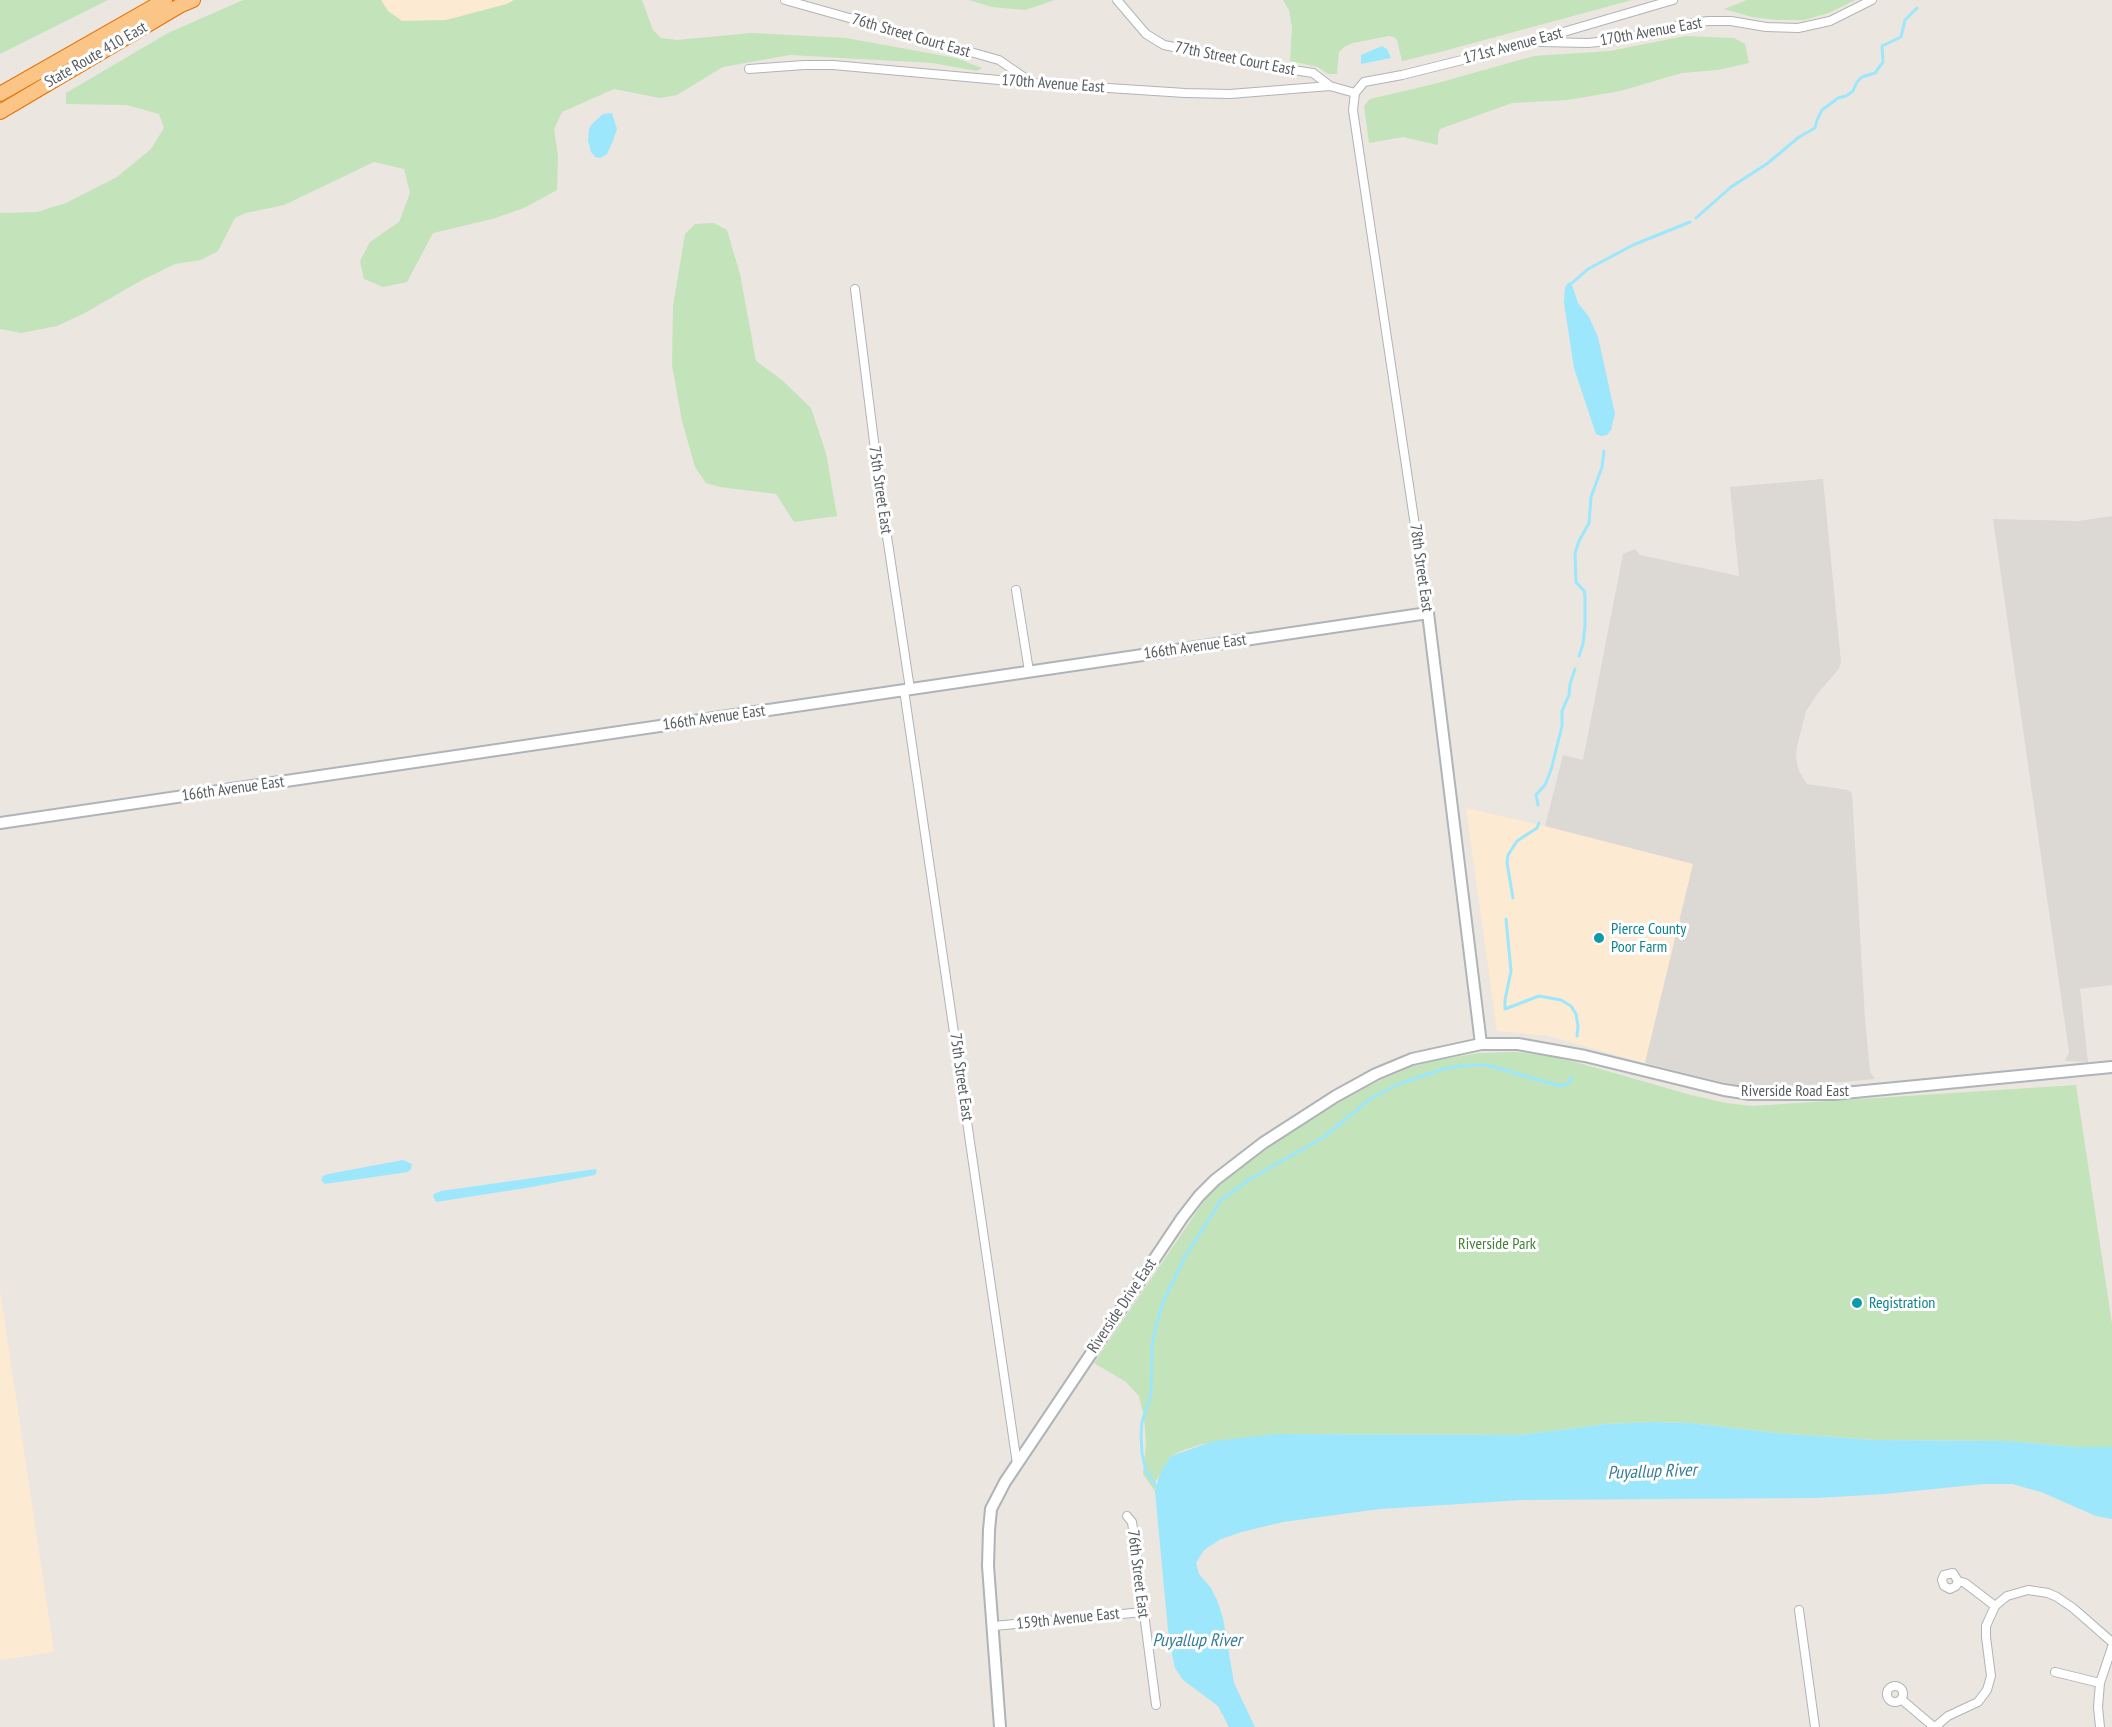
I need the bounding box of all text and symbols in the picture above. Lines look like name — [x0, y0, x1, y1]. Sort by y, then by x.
street label: 76th Street Court East — [850, 10, 972, 62]
street label: 170th Avenue East — [1598, 14, 1704, 50]
street label: State Route 410 East — [41, 18, 151, 92]
street label: 171st Avenue East — [1461, 24, 1565, 68]
street label: 77th Street Court East — [1173, 38, 1297, 80]
street label: 170th Avenue East — [1001, 71, 1105, 97]
street label: 75th Street East — [864, 445, 896, 535]
street label: 78th Street East — [1405, 523, 1437, 613]
street label: 166th Avenue East — [1142, 630, 1248, 664]
street label: 166th Avenue East — [661, 701, 767, 735]
street label: 166th Avenue East — [180, 772, 286, 806]
place label: Pierce County Poor Farm — [1611, 919, 1686, 957]
marker: Pierce County Poor Farm — [1592, 931, 1606, 945]
street label: 75th Street East — [945, 1032, 977, 1122]
street label: Riverside Road East — [1741, 1081, 1849, 1101]
park label: Riverside Park — [1458, 1234, 1536, 1254]
street label: Riverside Drive East — [1083, 1255, 1161, 1357]
place label: Registration — [1869, 1293, 1935, 1313]
marker: Registration — [1850, 1296, 1864, 1310]
water label: Puyallup River — [1607, 1460, 1697, 1484]
street label: 76th Street East — [1123, 1529, 1153, 1619]
street label: 159th Avenue East — [1016, 1604, 1120, 1634]
water label: Puyallup River — [1152, 1630, 1242, 1652]

